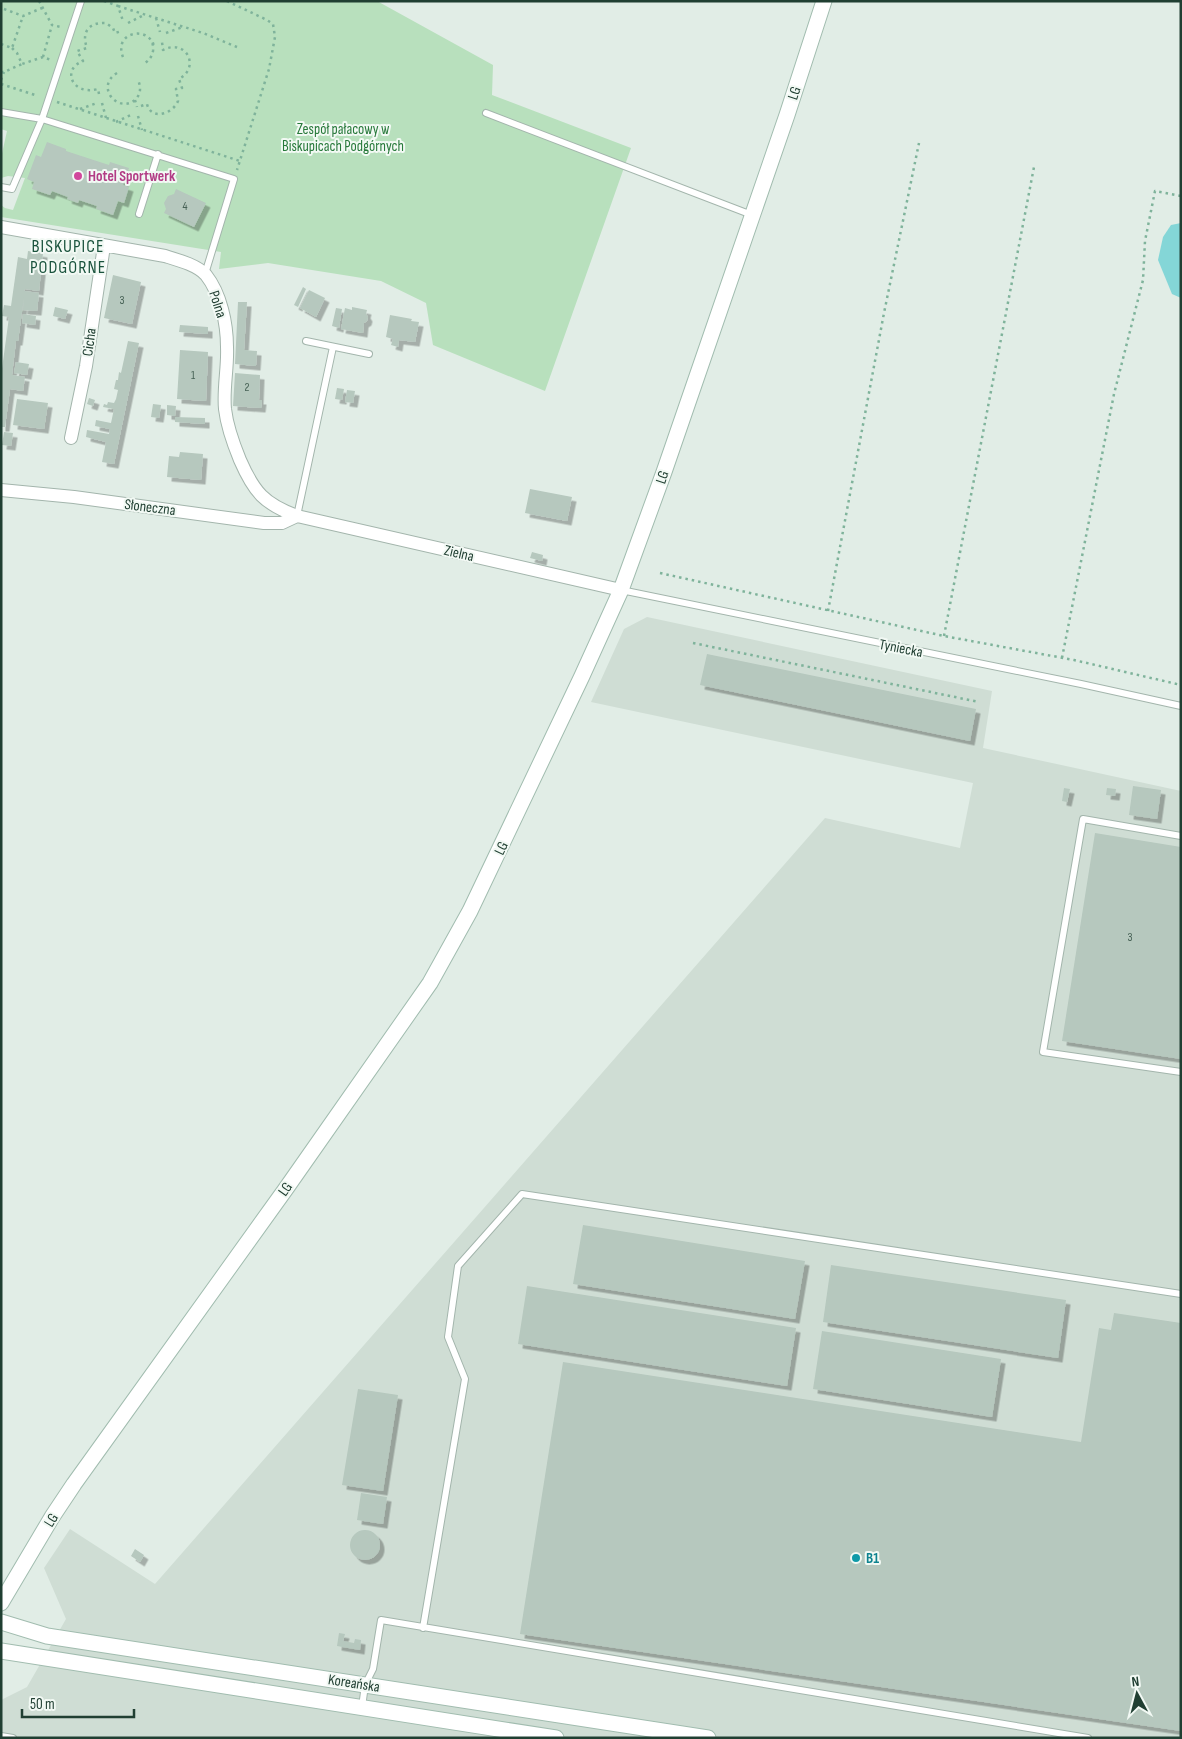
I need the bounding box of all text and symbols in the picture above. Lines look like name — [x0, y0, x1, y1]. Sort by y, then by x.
street label: LG — [783, 84, 805, 102]
park label: Zespół pałacowy w Biskupicach Podgórnych — [282, 120, 404, 156]
place label: Hotel Sportwerk — [88, 167, 176, 186]
marker: Hotel Sportwerk — [72, 170, 84, 182]
house number: 4 — [182, 199, 188, 214]
district label: BISKUPICE PODGÓRNE — [30, 236, 106, 278]
street label: Polna — [204, 288, 231, 320]
house number: 3 — [119, 293, 125, 308]
street label: Cicha — [78, 327, 101, 357]
house number: 1 — [191, 368, 196, 383]
house number: 2 — [245, 380, 250, 395]
street label: LG — [651, 468, 674, 486]
street label: Słoneczna — [123, 495, 177, 520]
street label: Zielna — [442, 541, 476, 566]
street label: Tyniecka — [877, 635, 925, 662]
street label: LG — [490, 838, 513, 858]
house number: 3 — [1127, 930, 1133, 945]
street label: LG — [274, 1179, 297, 1200]
street label: LG — [40, 1510, 63, 1531]
place label: B1 — [866, 1549, 879, 1568]
marker: B1 — [850, 1552, 862, 1564]
north arrow — [1112, 1669, 1162, 1719]
street label: Koreańska — [327, 1670, 381, 1697]
text: N — [1131, 1673, 1140, 1690]
scale bar — [22, 1686, 135, 1718]
text: 50 m — [30, 1695, 55, 1714]

